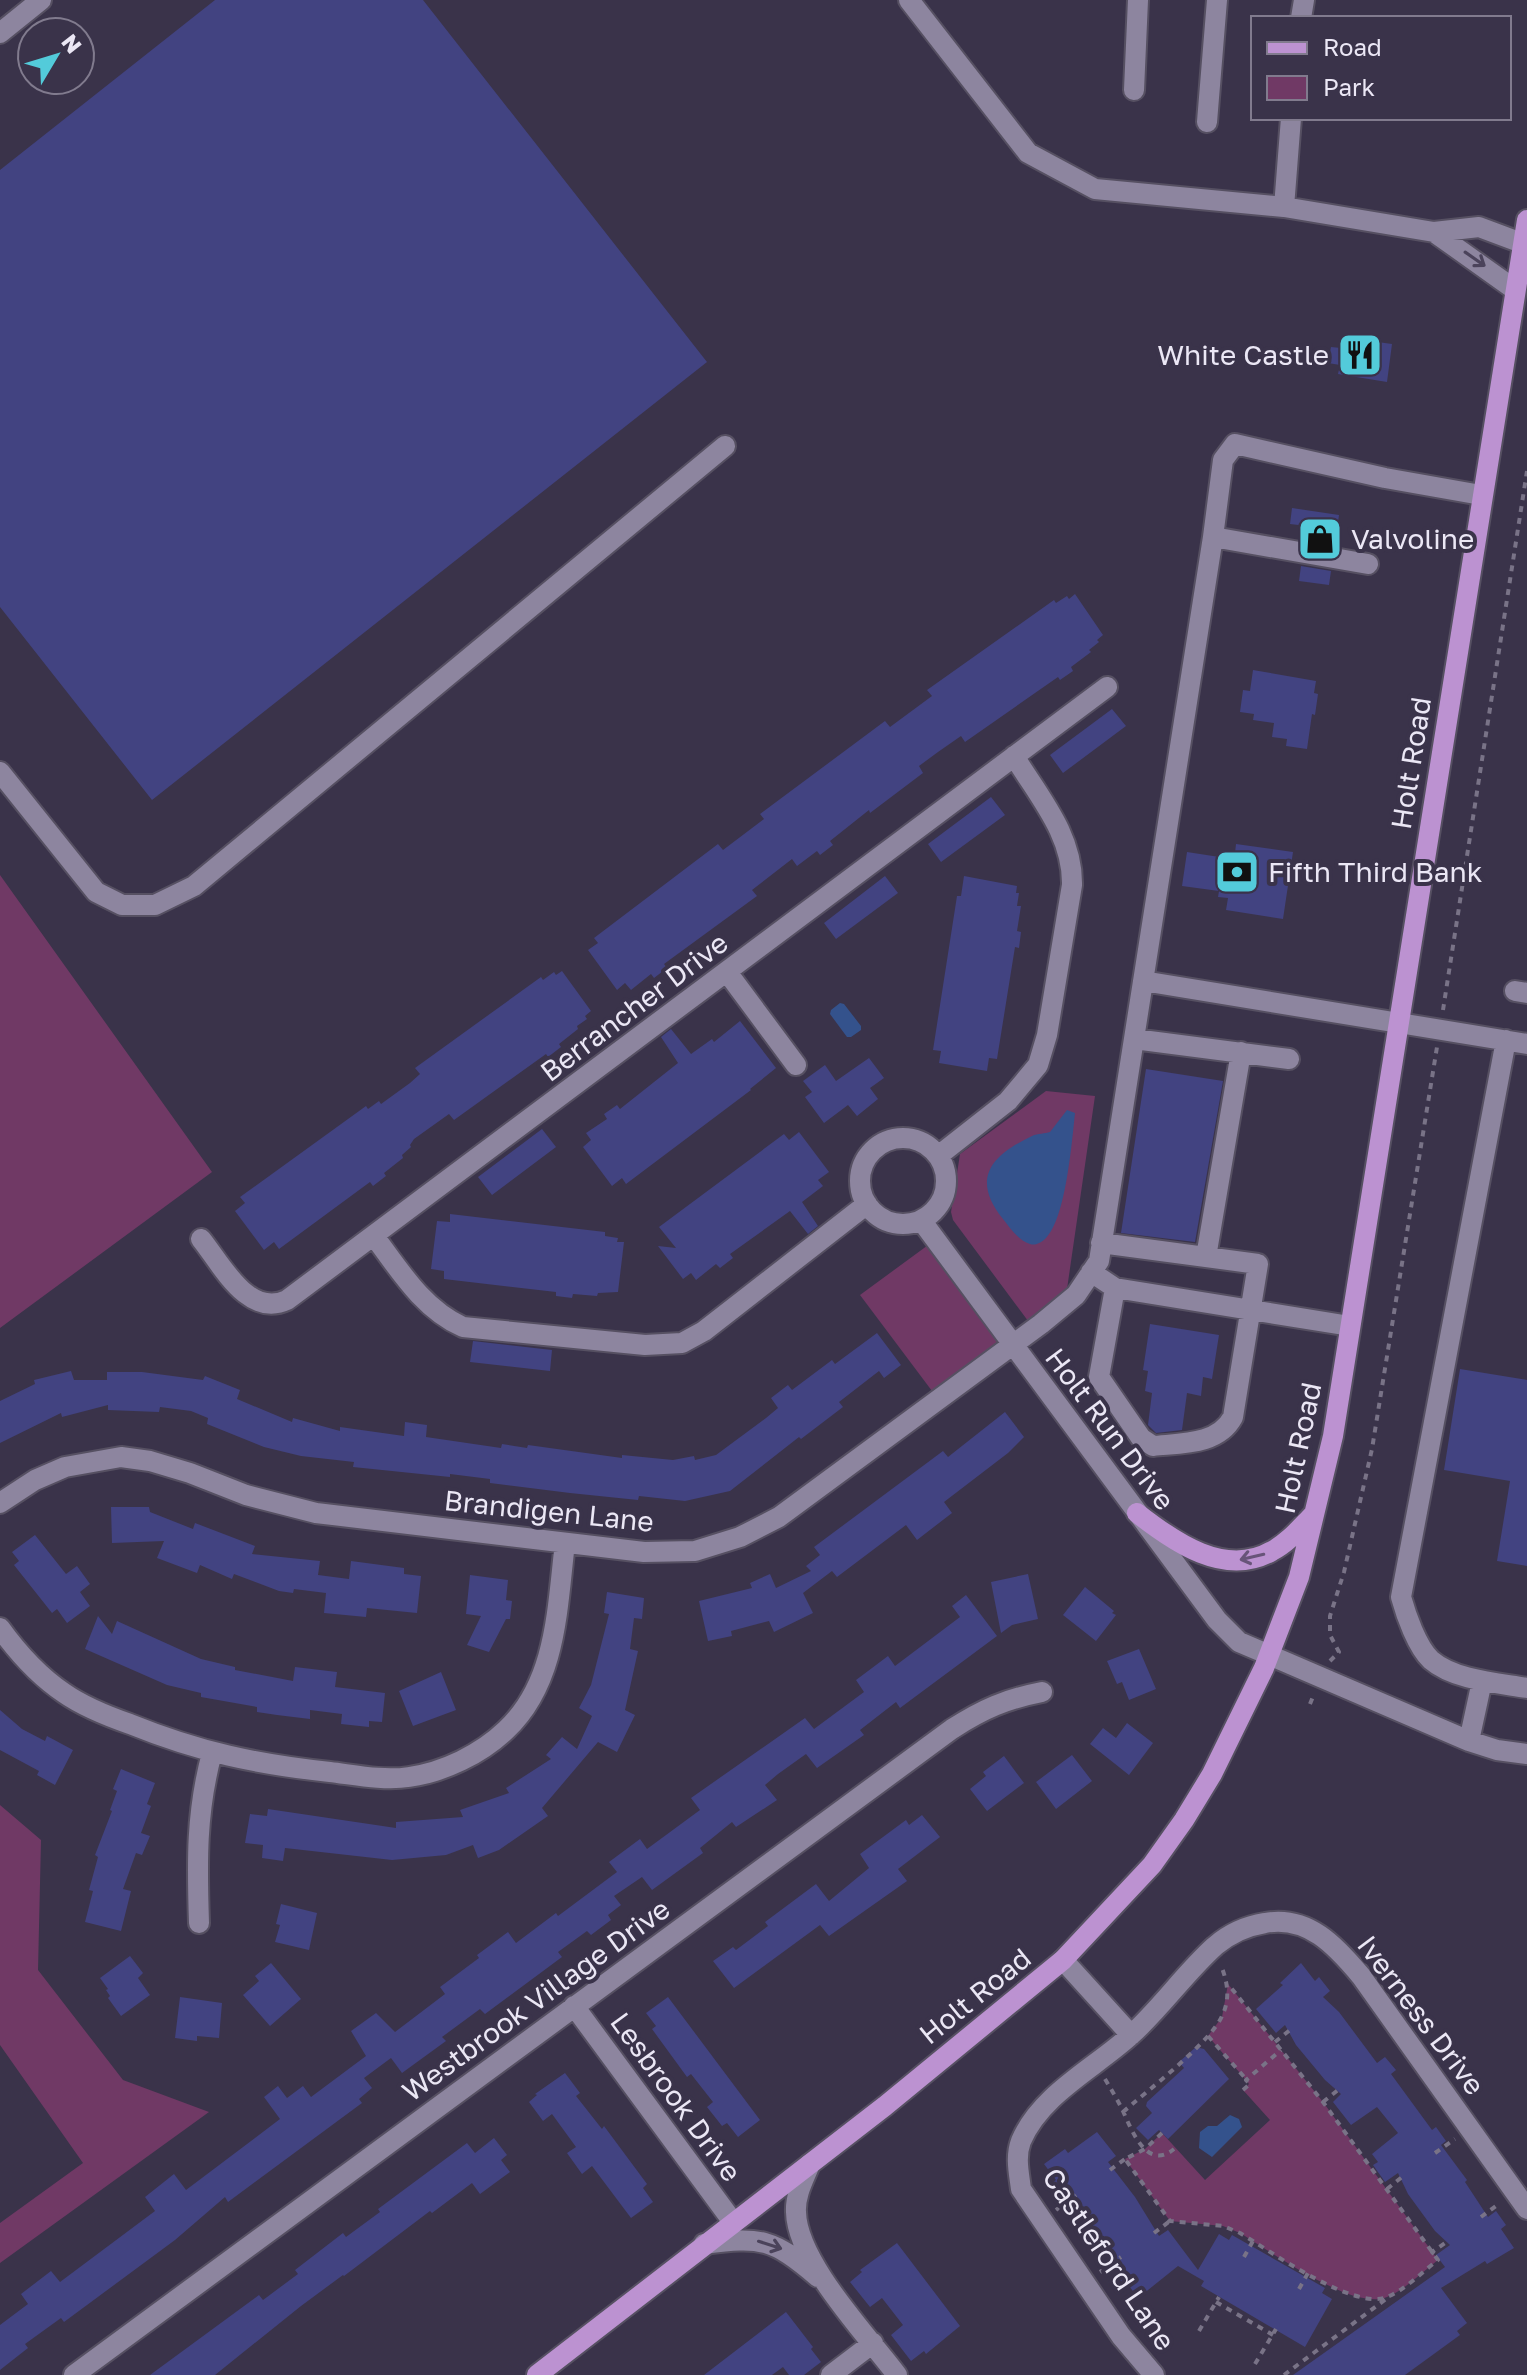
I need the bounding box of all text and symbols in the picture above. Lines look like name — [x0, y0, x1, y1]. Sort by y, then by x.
north arrow — [16, 16, 96, 96]
legend — [1251, 16, 1511, 120]
text: N — [56, 28, 88, 58]
text: Road — [1323, 32, 1382, 61]
text: Park — [1323, 72, 1375, 101]
one-way arrow — [1463, 251, 1485, 267]
restaurant icon: White Castle — [1336, 331, 1384, 379]
place label: White Castle — [1157, 338, 1329, 371]
shop icon: Valvoline — [1296, 515, 1344, 563]
place label: Valvoline — [1351, 522, 1474, 555]
street label: Holt Road — [1384, 695, 1437, 831]
bank icon: Fifth Third Bank — [1213, 848, 1261, 896]
place label: Fifth Third Bank — [1268, 855, 1483, 888]
street label: Berrancher Drive — [534, 926, 734, 1088]
street label: Holt Run Drive — [1039, 1341, 1182, 1516]
street label: Holt Road — [1268, 1379, 1328, 1517]
street label: Brandigen Lane — [443, 1483, 655, 1538]
one-way arrow — [1239, 1550, 1265, 1565]
street label: Westbrook Village Drive — [396, 1892, 676, 2108]
street label: Iverness Drive — [1351, 1929, 1492, 2101]
street label: Holt Road — [913, 1941, 1037, 2050]
street label: Lesbrook Drive — [604, 2006, 749, 2187]
street label: Castleford Lane — [1036, 2161, 1183, 2356]
one-way arrow — [757, 2238, 782, 2253]

